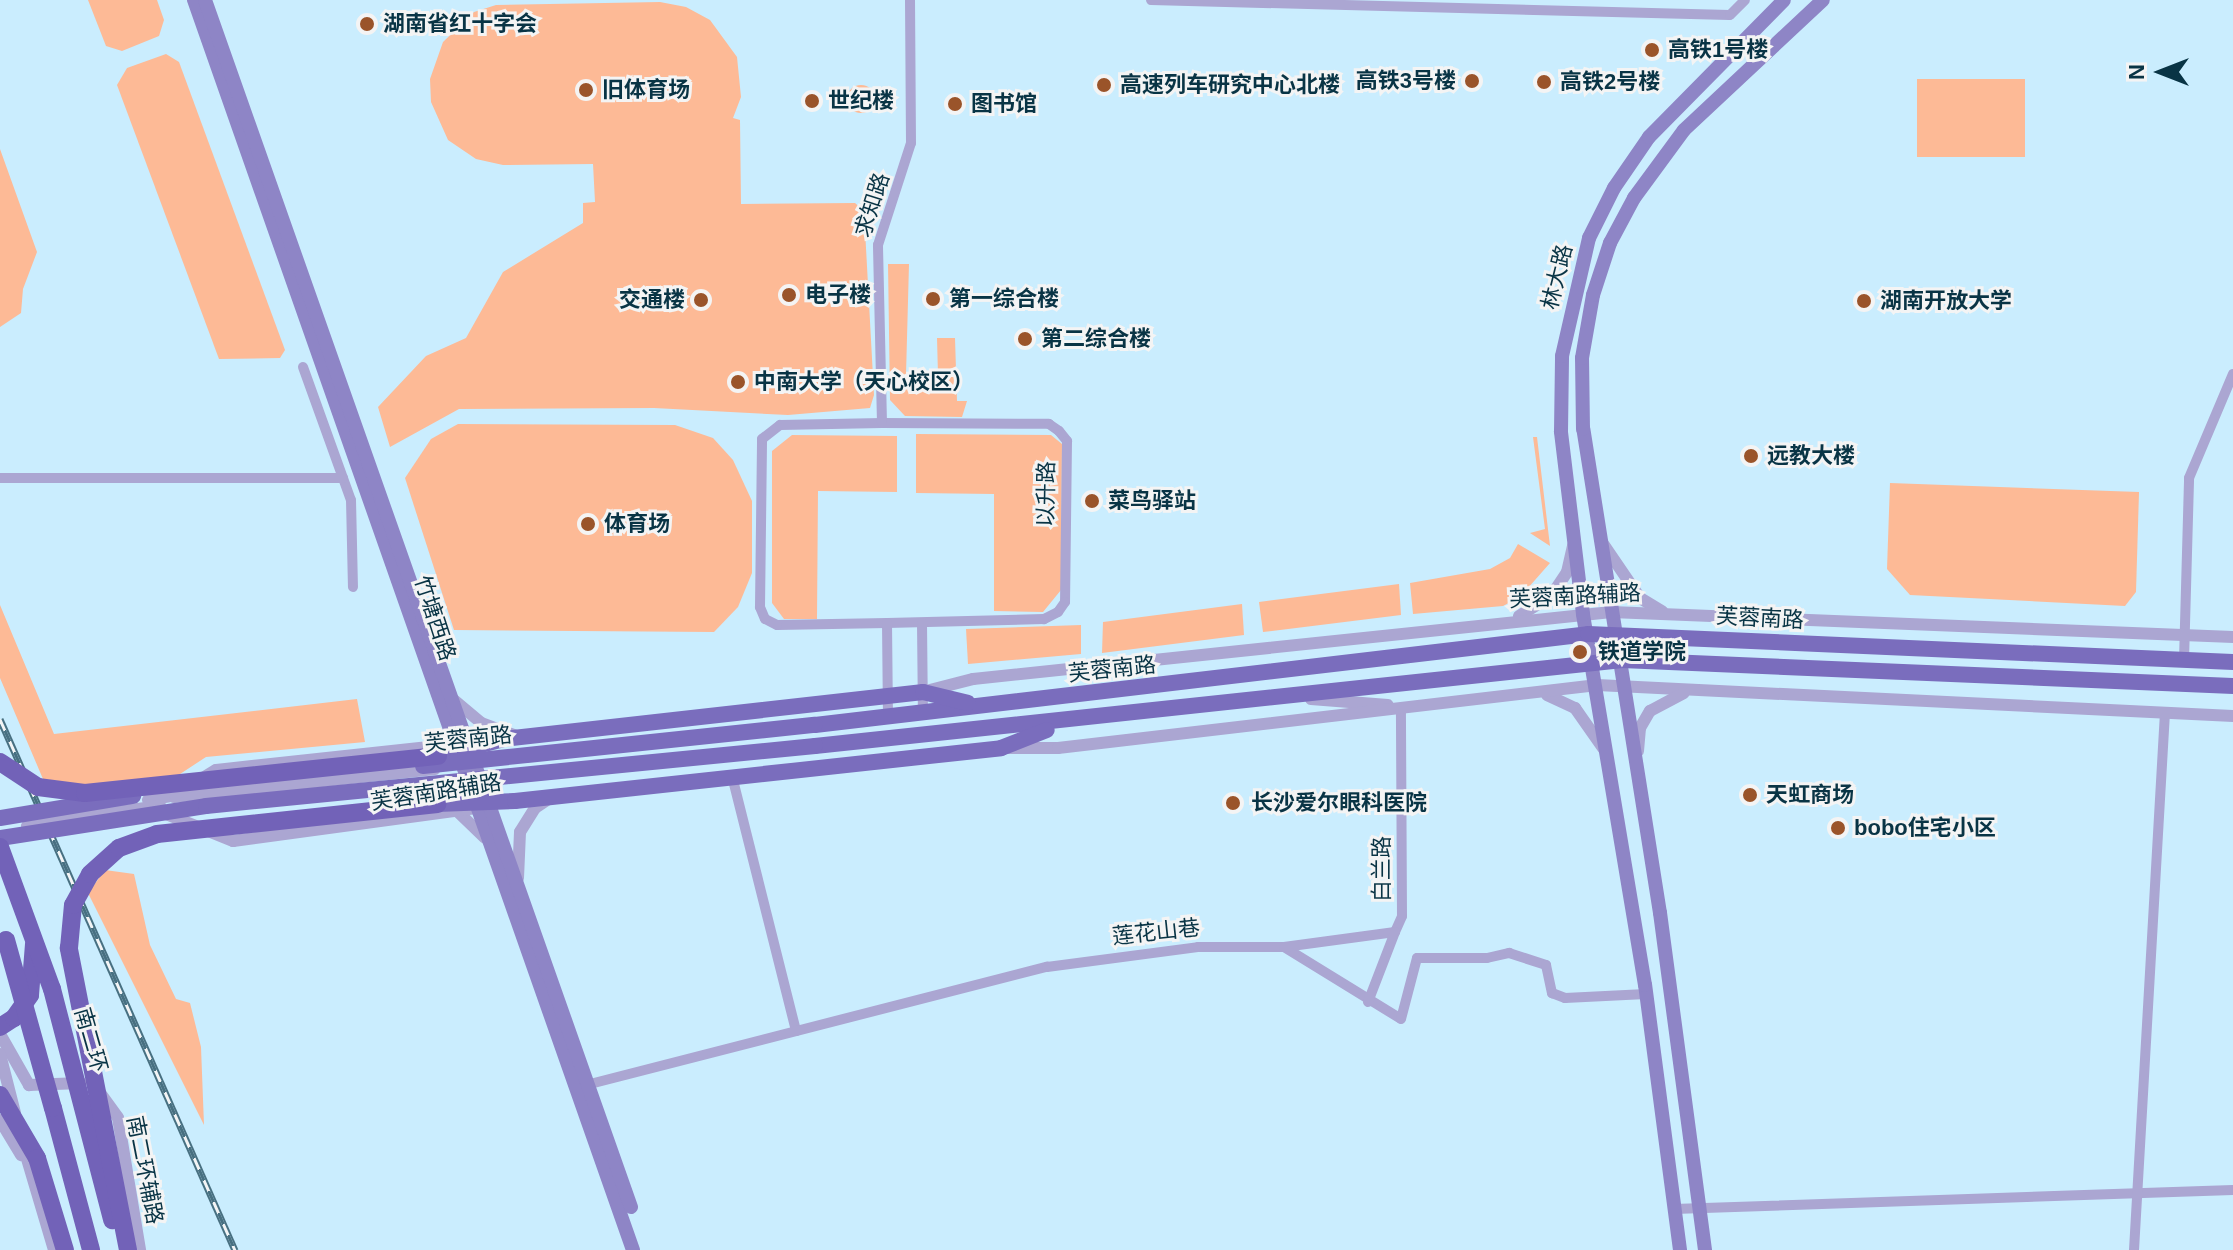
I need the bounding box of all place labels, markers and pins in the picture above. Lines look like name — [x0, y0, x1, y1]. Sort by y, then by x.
place label: 湖南省红十字会 — [383, 11, 537, 37]
marker: 湖南省红十字会 — [358, 15, 376, 33]
place label: 高铁1号楼 — [1668, 37, 1768, 63]
marker: 高铁1号楼 — [1643, 41, 1661, 59]
place label: 高铁3号楼 — [1356, 68, 1456, 94]
place label: 高铁2号楼 — [1560, 69, 1660, 95]
place label: 高速列车研究中心北楼 — [1120, 72, 1340, 98]
marker: 高铁3号楼 — [1463, 72, 1481, 90]
marker: 高铁2号楼 — [1535, 73, 1553, 91]
marker: 高速列车研究中心北楼 — [1095, 76, 1113, 94]
place label: 旧体育场 — [602, 77, 690, 103]
marker: 旧体育场 — [577, 81, 595, 99]
place label: 世纪楼 — [828, 88, 894, 114]
place label: 图书馆 — [971, 91, 1037, 117]
marker: 世纪楼 — [803, 92, 821, 110]
marker: 图书馆 — [946, 95, 964, 113]
place label: 电子楼 — [805, 282, 871, 308]
marker: 电子楼 — [780, 286, 798, 304]
place label: 第一综合楼 — [949, 286, 1059, 312]
place label: 交通楼 — [619, 287, 685, 313]
place label: 湖南开放大学 — [1880, 288, 2012, 314]
marker: 第一综合楼 — [924, 290, 942, 308]
marker: 交通楼 — [692, 291, 710, 309]
marker: 湖南开放大学 — [1855, 292, 1873, 310]
place label: 第二综合楼 — [1041, 326, 1151, 352]
marker: 第二综合楼 — [1016, 330, 1034, 348]
place label: 中南大学（天心校区） — [754, 369, 974, 395]
marker: 中南大学（天心校区） — [729, 373, 747, 391]
place label: 远教大楼 — [1767, 443, 1855, 469]
marker: 远教大楼 — [1742, 447, 1760, 465]
place label: 菜鸟驿站 — [1108, 488, 1196, 514]
marker: 菜鸟驿站 — [1083, 492, 1101, 510]
place label: 体育场 — [604, 511, 670, 537]
marker: 体育场 — [579, 515, 597, 533]
place label: 铁道学院 — [1598, 639, 1686, 665]
marker: 铁道学院 — [1569, 641, 1591, 663]
place label: 天虹商场 — [1766, 782, 1854, 808]
marker: 天虹商场 — [1741, 786, 1759, 804]
place label: 长沙爱尔眼科医院 — [1251, 790, 1427, 816]
marker: 长沙爱尔眼科医院 — [1222, 792, 1244, 814]
place label: bobo住宅小区 — [1854, 815, 1996, 841]
marker: bobo住宅小区 — [1829, 819, 1847, 837]

